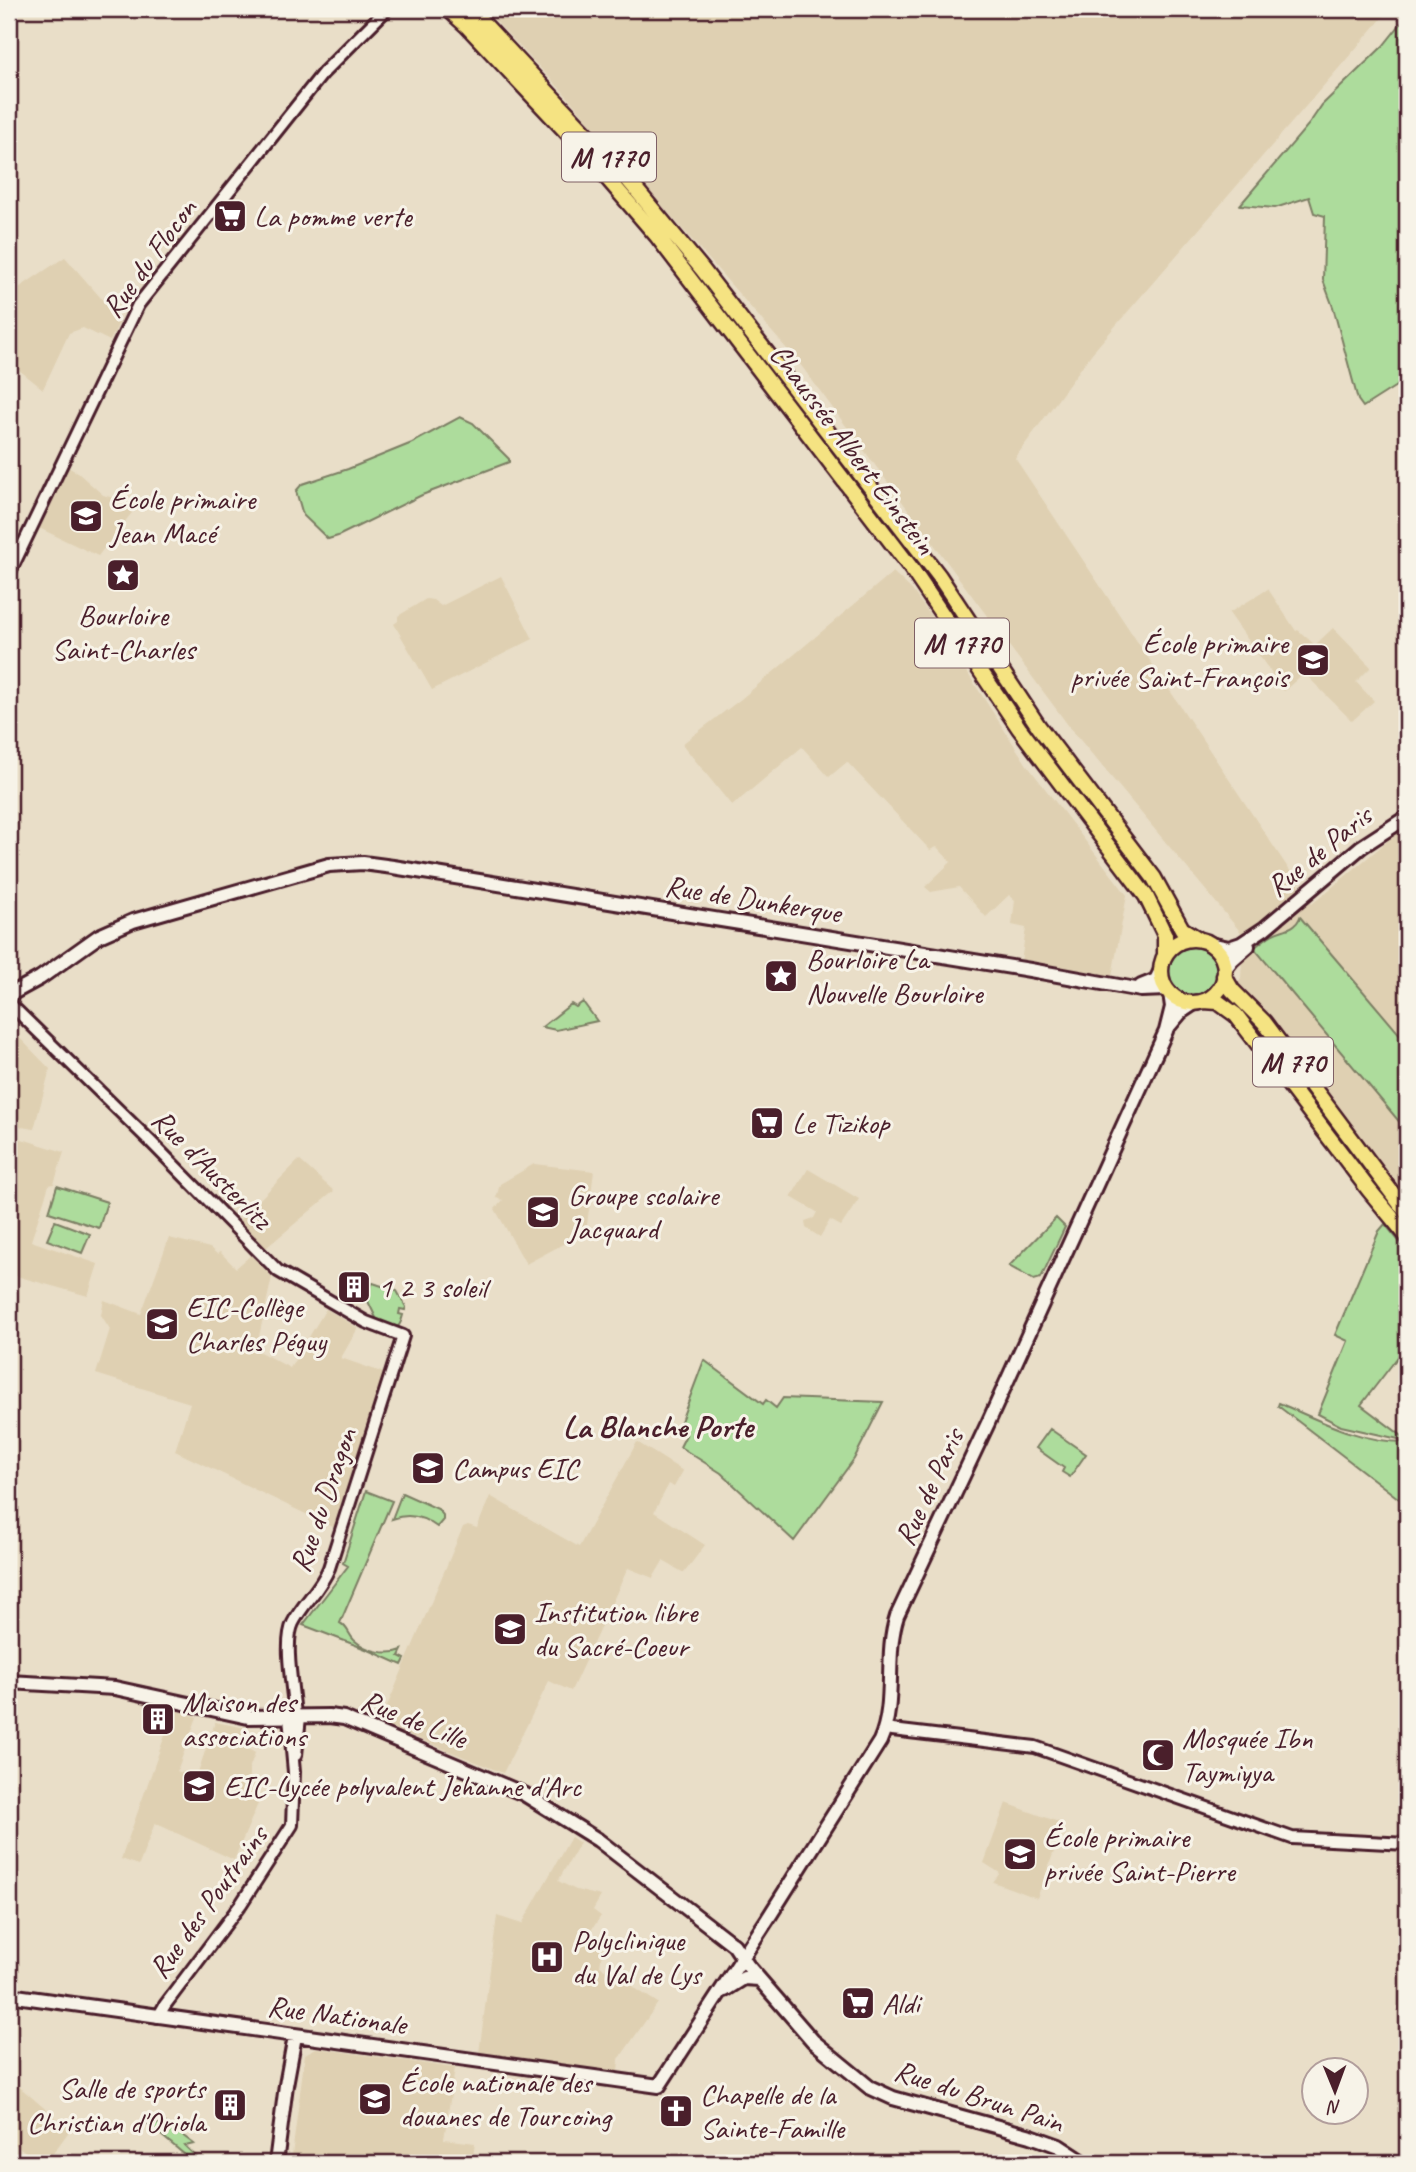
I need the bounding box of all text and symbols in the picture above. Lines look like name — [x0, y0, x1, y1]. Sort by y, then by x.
road number: M 1770 — [562, 132, 656, 182]
street label: Rue du Flocon — [93, 190, 206, 325]
supermarket icon: La pomme verte — [211, 197, 249, 235]
place label: La pomme verte — [254, 197, 414, 235]
street label: Chaussée Albert Einstein — [761, 336, 945, 562]
place label: École primaire Jean Macé — [108, 480, 257, 552]
school or university icon: École primaire Jean Macé — [67, 497, 105, 535]
place icon: Bourloire Saint-Charles — [104, 556, 142, 594]
place label: Bourloire Saint-Charles — [51, 596, 197, 668]
road number: M 1770 — [915, 618, 1009, 668]
place label: École primaire privée Saint-François — [1070, 624, 1291, 696]
school or university icon: École primaire privée Saint-François — [1294, 641, 1332, 679]
street label: Rue de Paris — [1259, 795, 1382, 905]
street label: Rue de Dunkerque — [662, 866, 846, 932]
place label: Bourloire La Nouvelle Bourloire — [806, 940, 985, 1012]
place icon: Bourloire La Nouvelle Bourloire — [762, 957, 800, 995]
road number: M 770 — [1253, 1038, 1333, 1086]
street label: Rue d'Austerlitz — [144, 1101, 281, 1238]
supermarket icon: Le Tizikop — [748, 1104, 786, 1142]
place label: Le Tizikop — [792, 1104, 891, 1142]
place label: Groupe scolaire Jacquard — [566, 1176, 720, 1248]
school or university icon: Groupe scolaire Jacquard — [524, 1193, 562, 1231]
building icon: 1 2 3 soleil — [335, 1268, 373, 1306]
place label: 1 2 3 soleil — [378, 1268, 492, 1306]
place label: EIC-Collège Charles Péguy — [186, 1288, 328, 1360]
school or university icon: EIC-Collège Charles Péguy — [143, 1305, 181, 1343]
district label: La Blanche Porte — [563, 1406, 755, 1447]
street label: Rue de Paris — [885, 1420, 974, 1551]
street label: Rue du Dragon — [281, 1422, 366, 1577]
school or university icon: Campus EIC — [409, 1449, 447, 1487]
place label: Campus EIC — [452, 1449, 581, 1487]
place label: Institution libre du Sacré-Coeur — [534, 1593, 699, 1665]
school or university icon: Institution libre du Sacré-Coeur — [491, 1610, 529, 1648]
street label: Rue de Lille — [356, 1681, 475, 1758]
place label: Maison des associations — [182, 1683, 309, 1755]
building icon: Maison des associations — [139, 1700, 177, 1738]
place label: Mosquée Ibn Taymiyya — [1182, 1719, 1313, 1791]
mosque icon: Mosquée Ibn Taymiyya — [1139, 1736, 1177, 1774]
school or university icon: EIC-Lycée polyvalent Jehanne d'Arc — [180, 1767, 218, 1805]
place label: EIC-Lycée polyvalent Jehanne d'Arc — [224, 1767, 582, 1805]
street label: Rue des Poutrains — [140, 1816, 278, 1986]
place label: École primaire privée Saint-Pierre — [1044, 1818, 1237, 1890]
school or university icon: École primaire privée Saint-Pierre — [1001, 1835, 1039, 1873]
place label: Polyclinique du Val de Lys — [572, 1921, 704, 1993]
hospital icon: Polyclinique du Val de Lys — [528, 1938, 566, 1976]
supermarket icon: Aldi — [839, 1984, 877, 2022]
place label: Aldi — [882, 1984, 923, 2022]
street label: Rue Nationale — [265, 1986, 411, 2044]
street label: Rue du Brun Pain — [890, 2051, 1070, 2142]
north arrow — [1300, 2056, 1370, 2126]
place label: École nationale des douanes de Tourcoing — [400, 2063, 613, 2135]
place label: Salle de sports Christian d'Oriola — [27, 2069, 208, 2141]
place label: Chapelle de la Sainte-Famille — [700, 2075, 846, 2147]
school or university icon: École nationale des douanes de Tourcoing — [356, 2080, 394, 2118]
building icon: Salle de sports Christian d'Oriola — [211, 2086, 249, 2124]
church icon: Chapelle de la Sainte-Famille — [657, 2092, 695, 2130]
text: N — [1326, 2095, 1341, 2119]

